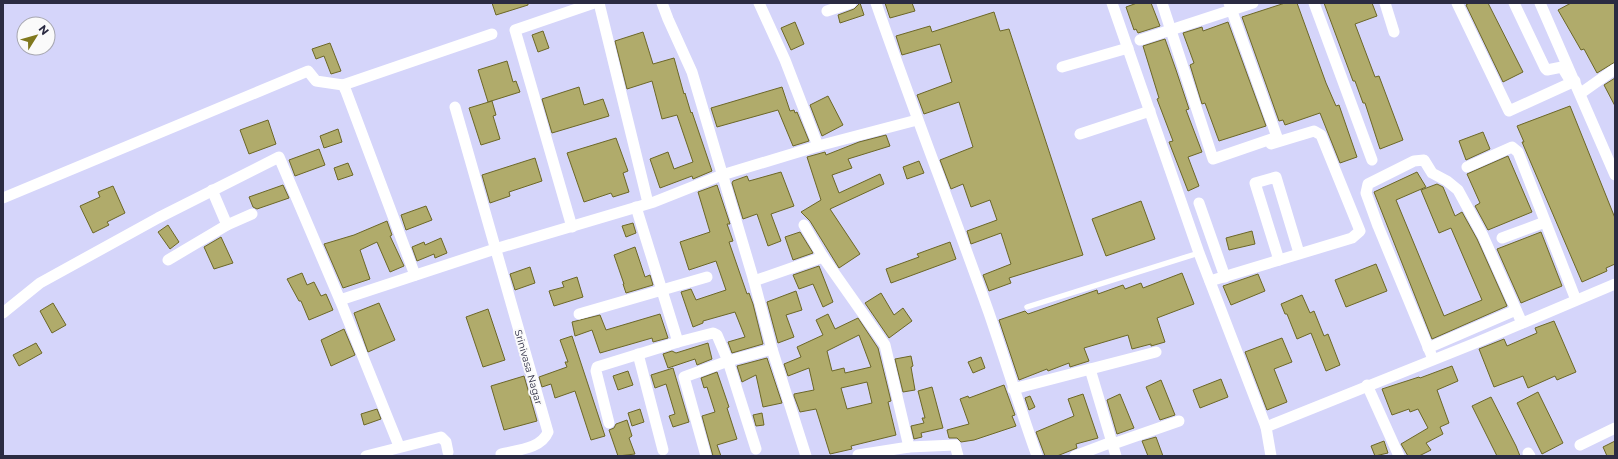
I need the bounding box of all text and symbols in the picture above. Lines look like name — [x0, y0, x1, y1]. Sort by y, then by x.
north arrow — [16, 16, 56, 56]
text: N — [36, 22, 52, 38]
street label: Srinivasa Nagar — [512, 328, 545, 406]

